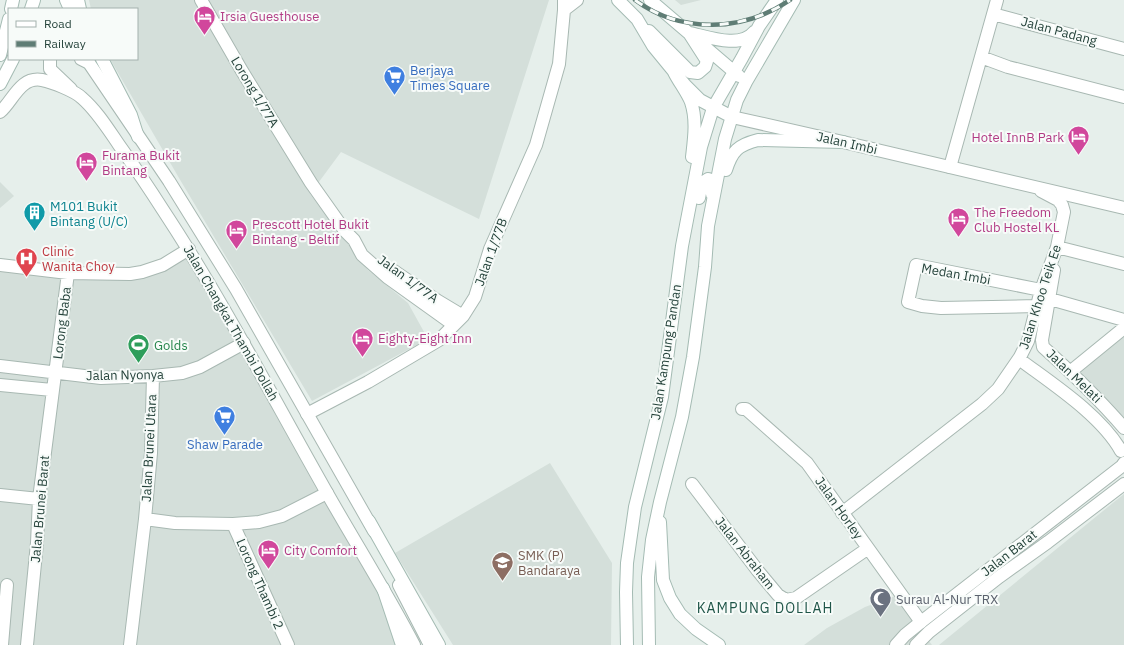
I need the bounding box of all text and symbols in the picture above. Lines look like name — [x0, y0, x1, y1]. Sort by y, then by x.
hotel icon: Irsia Guesthouse — [192, 3, 218, 36]
legend — [8, 8, 138, 60]
place label: Irsia Guesthouse — [220, 8, 319, 25]
street label: Jalan Padang — [1019, 13, 1099, 49]
text: Road — [44, 16, 72, 31]
text: Railway — [44, 36, 86, 51]
street label: Lorong 1/77A — [227, 53, 283, 131]
place label: Berjaya Times Square — [410, 62, 490, 94]
supermarket icon: Berjaya Times Square — [381, 64, 407, 97]
hotel icon: Hotel InnB Park — [1066, 124, 1092, 157]
street label: Jalan Imbi — [815, 128, 879, 158]
place label: Hotel InnB Park — [971, 129, 1064, 146]
place label: Furama Bukit Bintang — [102, 147, 180, 179]
hotel icon: Furama Bukit Bintang — [74, 149, 100, 182]
place label: M101 Bukit Bintang (U/C) — [50, 198, 128, 230]
building icon: M101 Bukit Bintang (U/C) — [21, 200, 47, 233]
place label: The Freedom Club Hostel KL — [974, 204, 1060, 236]
hotel icon: The Freedom Club Hostel KL — [945, 206, 971, 239]
place label: Prescott Hotel Bukit Bintang - Beltif — [252, 216, 369, 248]
street label: Jalan 1/77B — [471, 216, 511, 288]
hotel icon: Prescott Hotel Bukit Bintang - Beltif — [224, 218, 250, 251]
street label: Jalan Changkat Thambi Dollah — [179, 242, 283, 404]
street label: Jalan Khoo Teik Ee — [1015, 242, 1065, 352]
place label: Clinic Wanita Choy — [42, 243, 115, 275]
hospital icon: Clinic Wanita Choy — [13, 245, 39, 278]
street label: Jalan 1/77A — [374, 251, 442, 307]
street label: Medan Imbi — [920, 260, 992, 288]
street label: Jalan Kampung Pandan — [647, 283, 685, 421]
street label: Lorong Baba — [49, 286, 75, 360]
hotel icon: Eighty-Eight Inn — [350, 325, 376, 358]
place label: Eighty-Eight Inn — [378, 330, 472, 347]
sports icon: Golds — [125, 332, 151, 365]
place label: Golds — [154, 337, 188, 354]
street label: Jalan Melati — [1043, 345, 1105, 407]
street label: Jalan Nyonya — [86, 366, 164, 384]
street label: Jalan Brunei Utara — [138, 394, 160, 502]
supermarket icon: Shaw Parade — [212, 403, 238, 436]
place label: Shaw Parade — [187, 436, 263, 453]
street label: Jalan Brunei Barat — [27, 455, 53, 563]
street label: Jalan Horley — [811, 473, 867, 543]
street label: Jalan Abraham — [711, 513, 779, 593]
street label: Jalan Barat — [978, 526, 1040, 580]
street label: Lorong Thambi 2 — [232, 536, 288, 632]
hotel icon: City Comfort — [256, 537, 282, 570]
place label: City Comfort — [284, 542, 357, 559]
place label: SMK (P) Bandaraya — [518, 547, 580, 579]
school or university icon: SMK (P) Bandaraya — [489, 549, 515, 582]
mosque icon: Surau Al-Nur TRX — [868, 586, 894, 619]
place label: Surau Al-Nur TRX — [896, 591, 998, 608]
district label: KAMPUNG DOLLAH — [697, 599, 833, 617]

